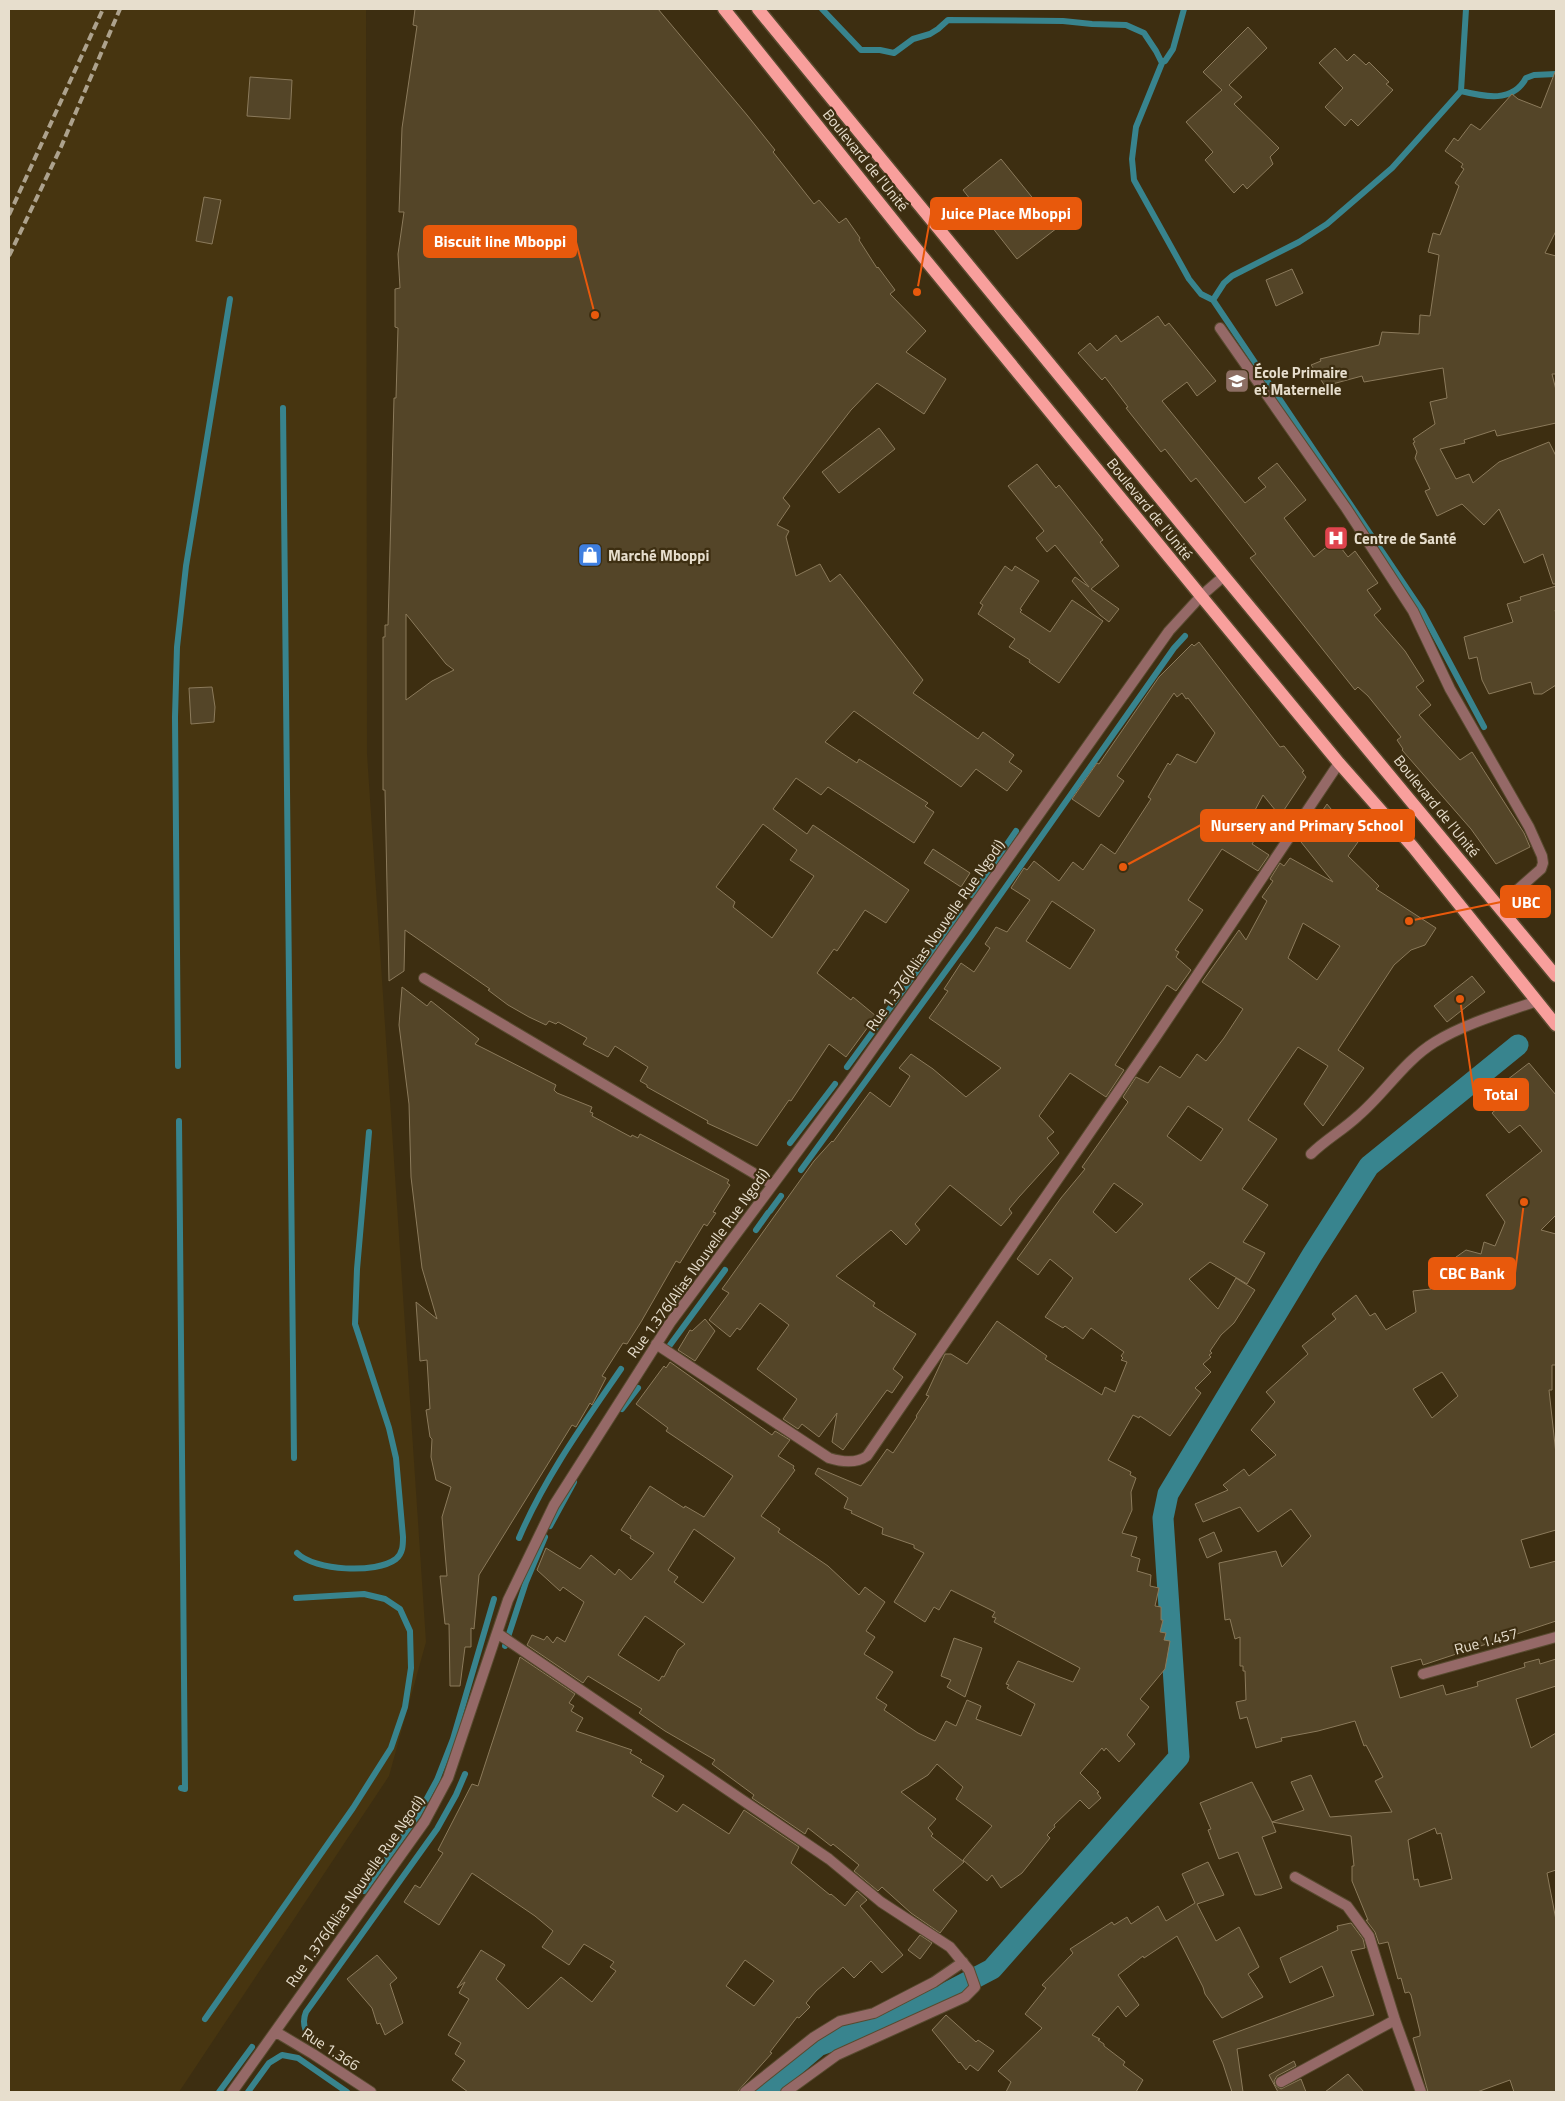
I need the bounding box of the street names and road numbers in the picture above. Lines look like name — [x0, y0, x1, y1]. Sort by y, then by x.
street label: Boulevard de l'Unité — [817, 104, 915, 216]
street label: Boulevard de l'Unité — [1101, 453, 1199, 565]
street label: Boulevard de l'Unité — [1388, 750, 1486, 862]
street label: Rue 1.376(Alias Nouvelle Rue Ngodi) — [860, 834, 1010, 1036]
street label: Rue 1.376(Alias Nouvelle Rue Ngodi) — [621, 1163, 775, 1363]
street label: Rue 1.457 — [1452, 1621, 1520, 1661]
street label: Rue 1.376(Alias Nouvelle Rue Ngodi) — [280, 1790, 430, 1992]
street label: Rue 1.366 — [298, 2022, 364, 2076]

